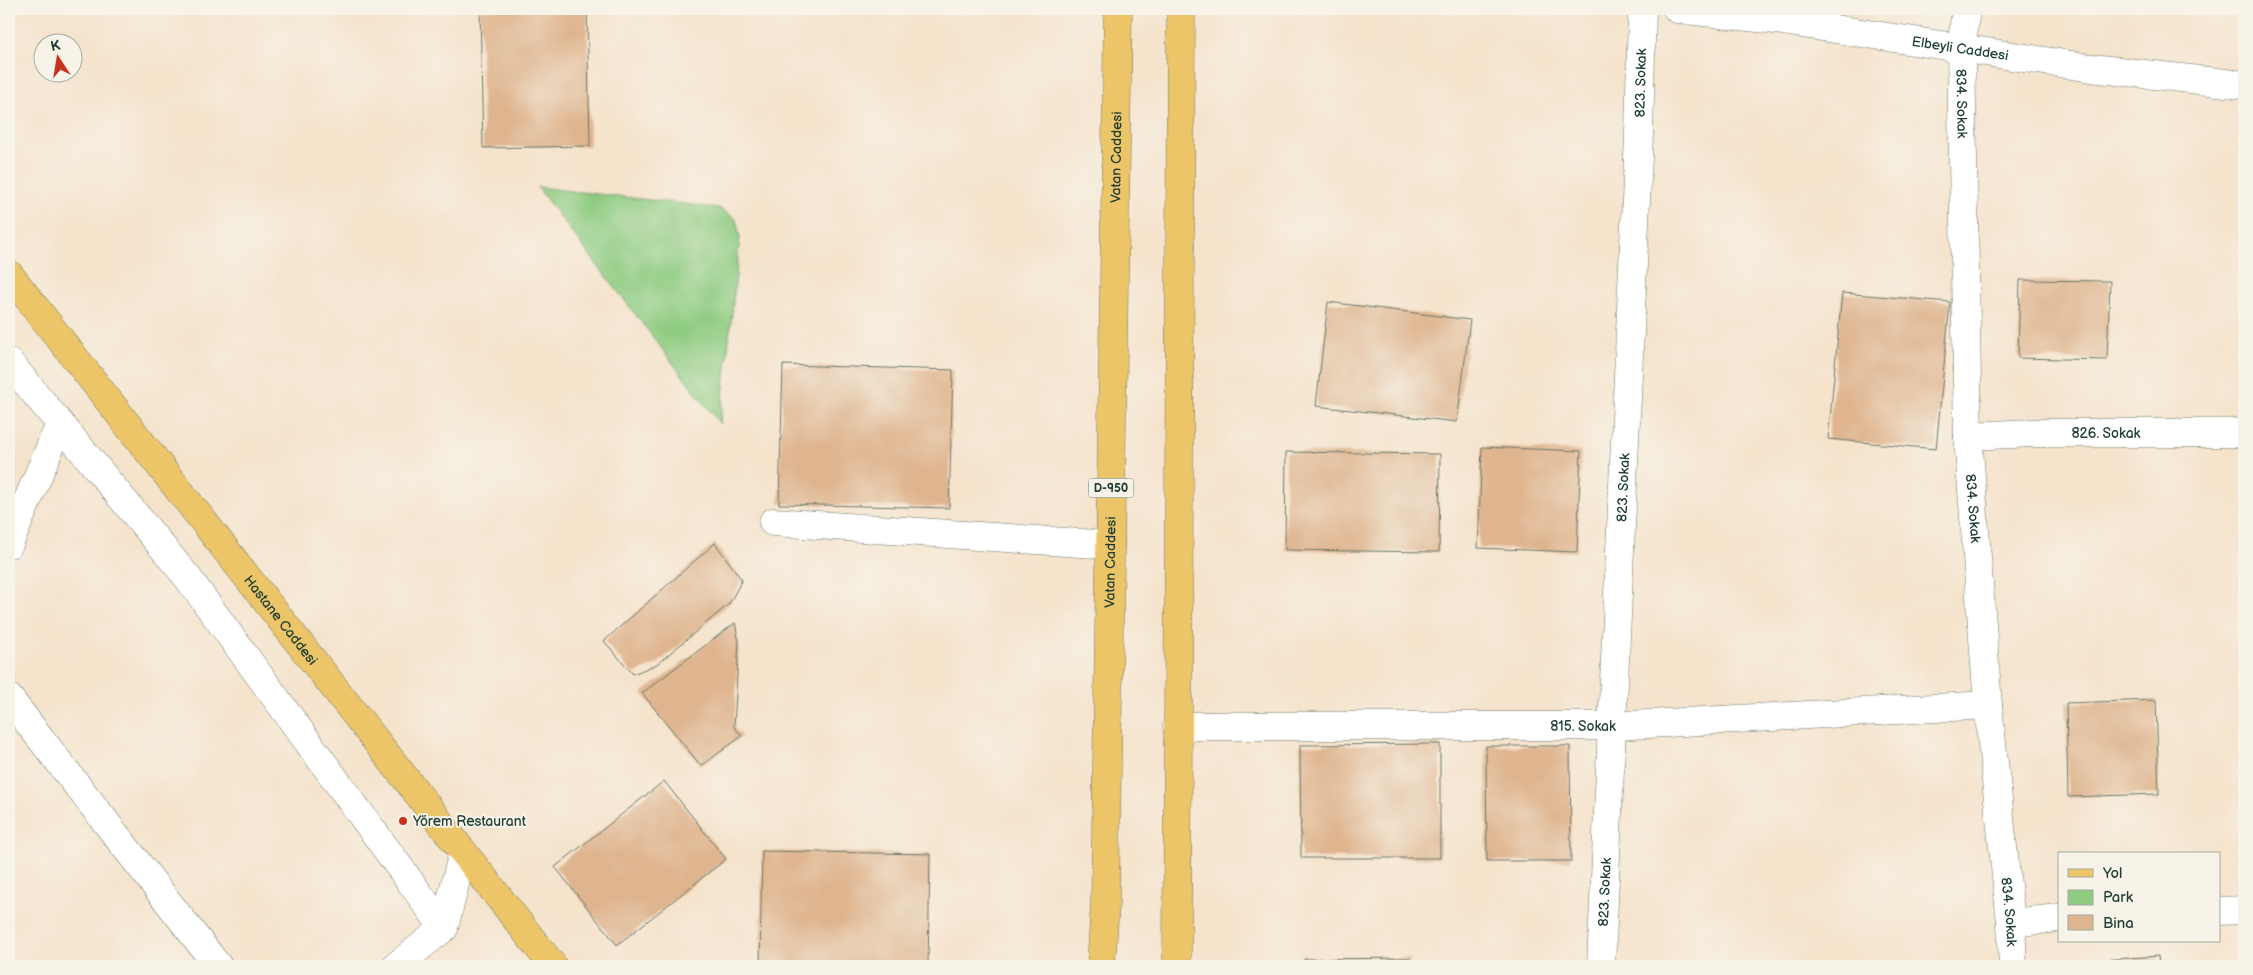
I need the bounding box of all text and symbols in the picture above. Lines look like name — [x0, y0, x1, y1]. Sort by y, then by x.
north arrow — [32, 32, 82, 82]
street label: Elbeyli Caddesi — [1911, 32, 2010, 64]
text: K — [49, 36, 62, 55]
street label: 823. Sokak — [1631, 48, 1650, 118]
street label: 834. Sokak — [1953, 69, 1971, 139]
street label: Vatan Caddesi — [1107, 111, 1125, 203]
street label: 826. Sokak — [2071, 425, 2141, 442]
street label: 823. Sokak — [1613, 453, 1633, 522]
street label: 834. Sokak — [1962, 473, 1984, 544]
road number: D-950 — [1088, 478, 1134, 498]
street label: Vatan Caddesi — [1101, 516, 1119, 608]
street label: Hastane Caddesi — [240, 572, 321, 668]
street label: 815. Sokak — [1550, 718, 1616, 735]
place label: Yörem Restaurant — [412, 813, 527, 830]
marker: Yörem Restaurant — [397, 815, 409, 827]
legend — [2058, 852, 2220, 942]
street label: 823. Sokak — [1594, 857, 1614, 927]
text: Yol — [2102, 864, 2122, 883]
street label: 834. Sokak — [1998, 876, 2021, 947]
text: Park — [2103, 888, 2134, 907]
text: Bina — [2103, 914, 2134, 933]

